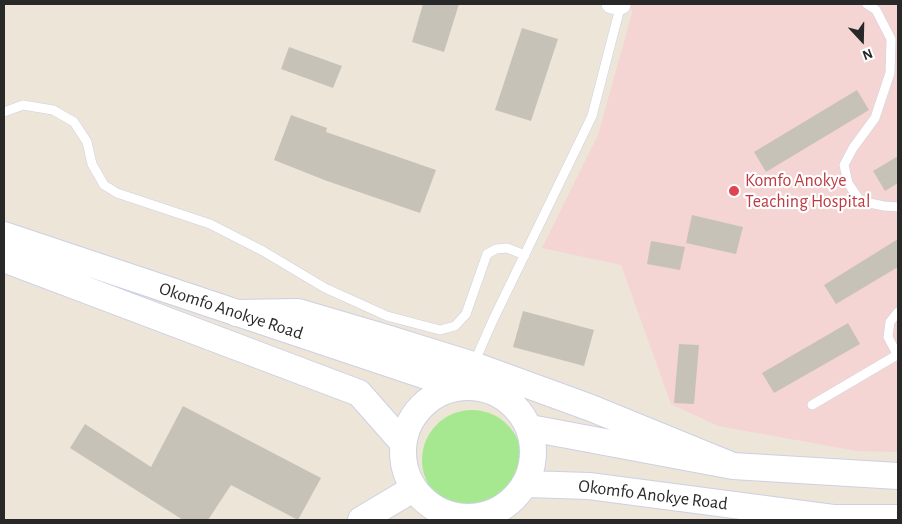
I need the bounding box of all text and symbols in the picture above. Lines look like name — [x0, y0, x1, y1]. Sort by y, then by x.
north arrow — [837, 15, 887, 65]
text: N — [860, 46, 874, 62]
place label: Komfo Anokye Teaching Hospital — [745, 170, 870, 212]
marker: Komfo Anokye Teaching Hospital — [727, 184, 741, 198]
street label: Okomfo Anokye Road — [156, 278, 306, 344]
street label: Okomfo Anokye Road — [577, 475, 729, 515]

